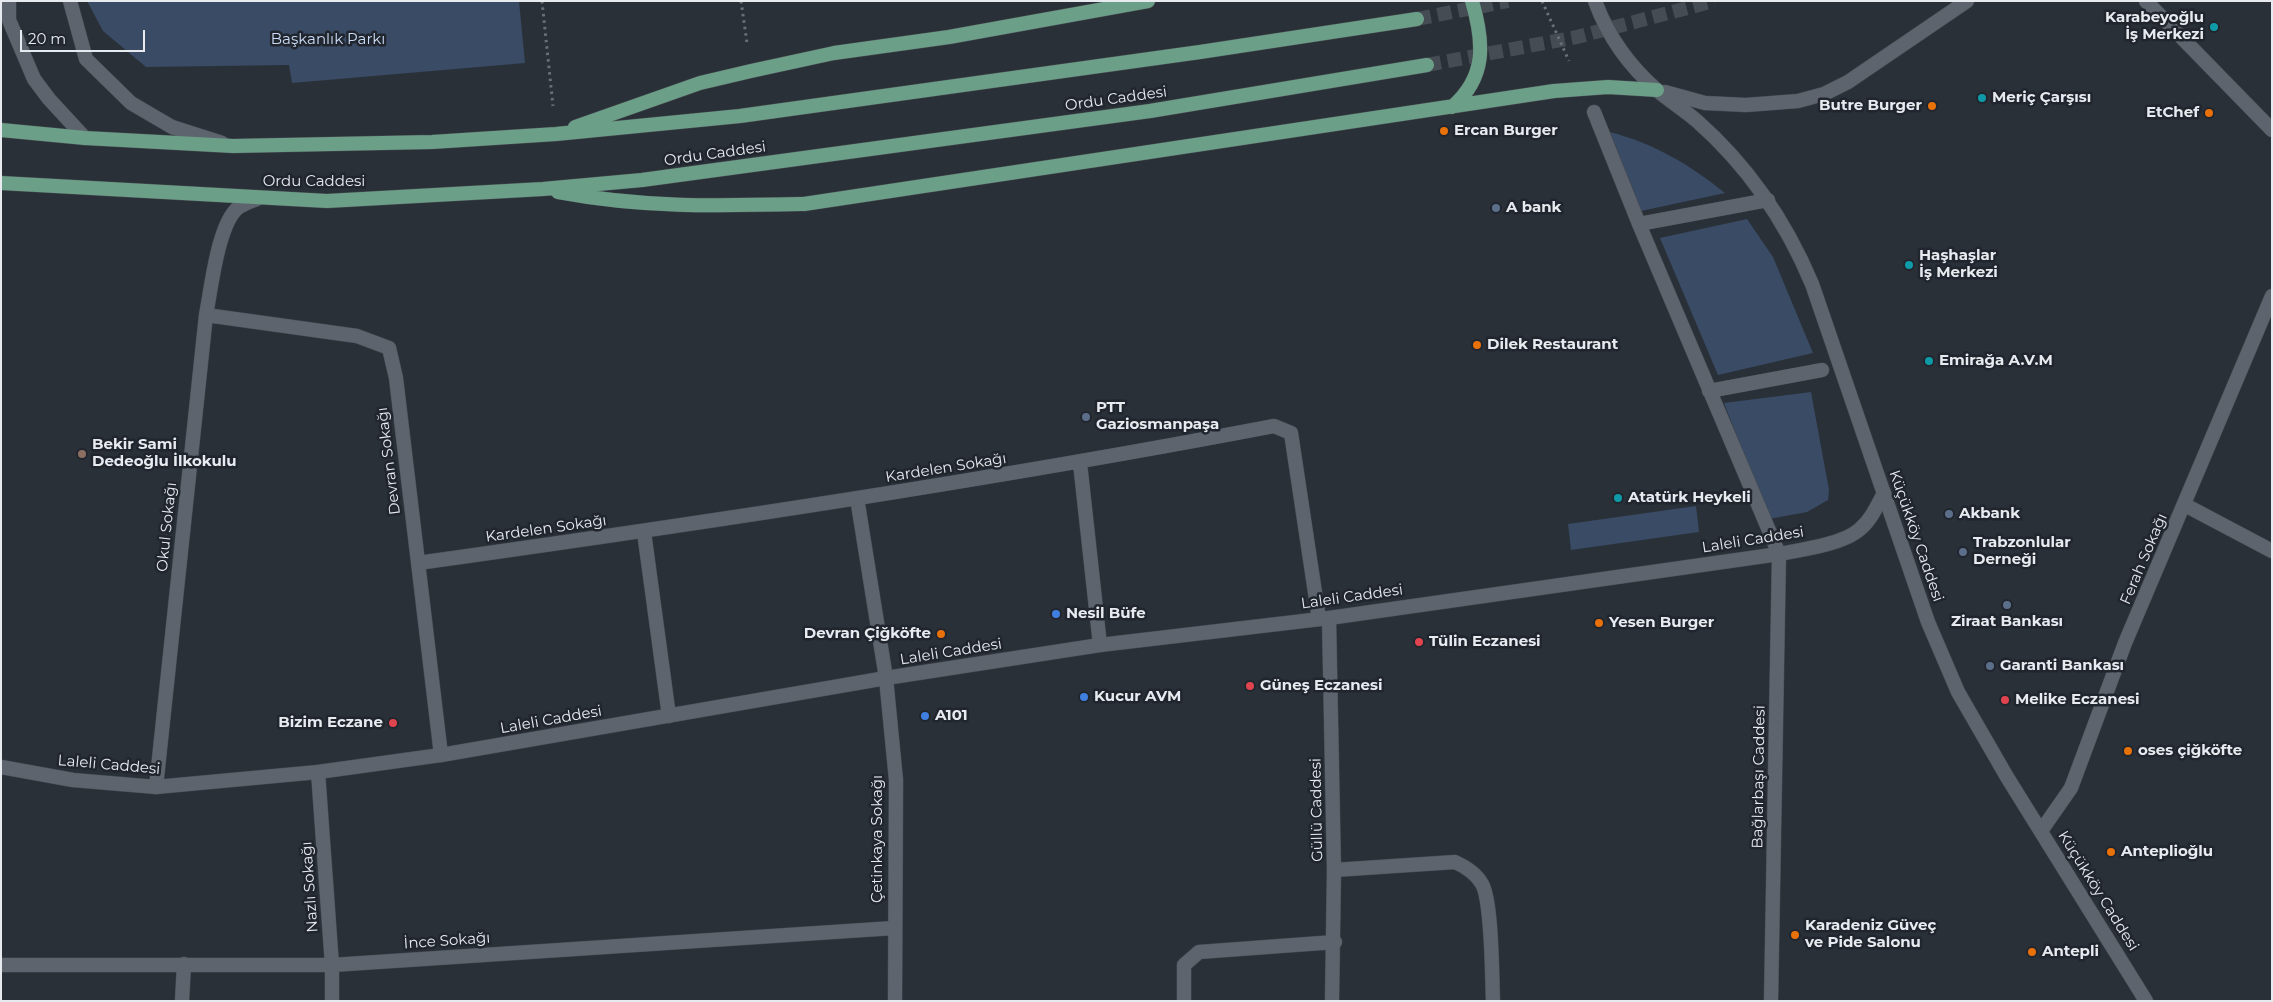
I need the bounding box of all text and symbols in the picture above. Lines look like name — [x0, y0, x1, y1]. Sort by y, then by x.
place label: Karabeyoğlu İş Merkezi — [2105, 9, 2204, 44]
scale bar — [22, 20, 148, 52]
marker: Karabeyoğlu İş Merkezi — [2208, 21, 2220, 33]
text: 20 m — [28, 29, 66, 48]
park label: Başkanlık Parkı — [271, 31, 385, 49]
street label: Ordu Caddesi — [1064, 83, 1168, 115]
place label: Meriç Çarşısı — [1992, 89, 2091, 107]
marker: Meriç Çarşısı — [1976, 92, 1988, 104]
place label: Butre Burger — [1819, 97, 1922, 115]
marker: Butre Burger — [1926, 100, 1938, 112]
place label: EtChef — [2146, 104, 2199, 122]
marker: EtChef — [2203, 107, 2215, 119]
place label: Ercan Burger — [1454, 122, 1558, 140]
marker: Ercan Burger — [1438, 125, 1450, 137]
street label: Ordu Caddesi — [663, 138, 767, 170]
street label: Ordu Caddesi — [263, 173, 365, 191]
place label: A bank — [1506, 199, 1561, 217]
marker: A bank — [1490, 202, 1502, 214]
place label: Haşhaşlar İş Merkezi — [1919, 247, 1998, 282]
marker: Haşhaşlar İş Merkezi — [1903, 259, 1915, 271]
place label: Dilek Restaurant — [1487, 336, 1618, 354]
marker: Dilek Restaurant — [1471, 339, 1483, 351]
place label: Emirağa A.V.M — [1939, 352, 2053, 370]
marker: Emirağa A.V.M — [1923, 355, 1935, 367]
place label: PTT Gaziosmanpaşa — [1096, 399, 1219, 434]
street label: Devran Sokağı — [373, 406, 405, 516]
marker: PTT Gaziosmanpaşa — [1080, 411, 1092, 423]
place label: Bekir Sami Dedeoğlu İlkokulu — [92, 436, 237, 471]
marker: Bekir Sami Dedeoğlu İlkokulu — [76, 448, 88, 460]
street label: Kardelen Sokağı — [884, 450, 1008, 486]
street label: Küçükköy Caddesi — [1885, 468, 1947, 604]
street label: Okul Sokağı — [153, 481, 181, 573]
place label: Atatürk Heykeli — [1628, 489, 1751, 507]
marker: Atatürk Heykeli — [1612, 492, 1624, 504]
place label: Akbank — [1959, 505, 2020, 523]
marker: Akbank — [1943, 508, 1955, 520]
street label: Ferah Sokağı — [2117, 511, 2171, 607]
street label: Kardelen Sokağı — [484, 512, 608, 546]
street label: Laleli Caddesi — [1701, 523, 1805, 557]
place label: Trabzonlular Derneği — [1973, 534, 2071, 569]
marker: Trabzonlular Derneği — [1957, 546, 1969, 558]
street label: Laleli Caddesi — [1300, 581, 1404, 613]
marker: Ziraat Bankası — [2001, 599, 2013, 611]
place label: Nesil Büfe — [1066, 605, 1146, 623]
marker: Nesil Büfe — [1050, 608, 1062, 620]
place label: Ziraat Bankası — [1951, 613, 2063, 631]
place label: Yesen Burger — [1609, 614, 1714, 632]
marker: Yesen Burger — [1593, 617, 1605, 629]
place label: Devran Çiğköfte — [804, 625, 931, 643]
marker: Devran Çiğköfte — [935, 628, 947, 640]
place label: Tülin Eczanesi — [1429, 633, 1541, 651]
street label: Laleli Caddesi — [899, 635, 1003, 669]
marker: Tülin Eczanesi — [1413, 636, 1425, 648]
place label: Garanti Bankası — [2000, 657, 2124, 675]
marker: Garanti Bankası — [1984, 660, 1996, 672]
place label: Güneş Eczanesi — [1260, 677, 1383, 695]
marker: Güneş Eczanesi — [1244, 680, 1256, 692]
place label: Kucur AVM — [1094, 688, 1181, 706]
marker: Kucur AVM — [1078, 691, 1090, 703]
place label: Melike Eczanesi — [2015, 691, 2140, 709]
marker: Melike Eczanesi — [1999, 694, 2011, 706]
street label: Laleli Caddesi — [499, 702, 603, 738]
street label: Bağlarbaşı Caddesi — [1749, 705, 1769, 849]
place label: A101 — [935, 707, 968, 725]
marker: A101 — [919, 710, 931, 722]
place label: Bizim Eczane — [278, 714, 383, 732]
marker: Bizim Eczane — [387, 717, 399, 729]
place label: oses çiğköfte — [2138, 742, 2242, 760]
marker: oses çiğköfte — [2122, 745, 2134, 757]
street label: Laleli Caddesi — [57, 752, 161, 778]
street label: Güllü Caddesi — [1307, 758, 1327, 862]
street label: Çetinkaya Sokağı — [869, 775, 887, 903]
street label: Küçükköy Caddesi — [2054, 828, 2142, 954]
street label: Nazlı Sokağı — [298, 841, 322, 933]
place label: Anteplioğlu — [2121, 843, 2213, 861]
marker: Anteplioğlu — [2105, 846, 2117, 858]
place label: Karadeniz Güveç ve Pide Salonu — [1805, 917, 1936, 952]
street label: İnce Sokağı — [403, 929, 491, 953]
marker: Karadeniz Güveç ve Pide Salonu — [1789, 929, 1801, 941]
place label: Antepli — [2042, 943, 2099, 961]
marker: Antepli — [2026, 946, 2038, 958]

